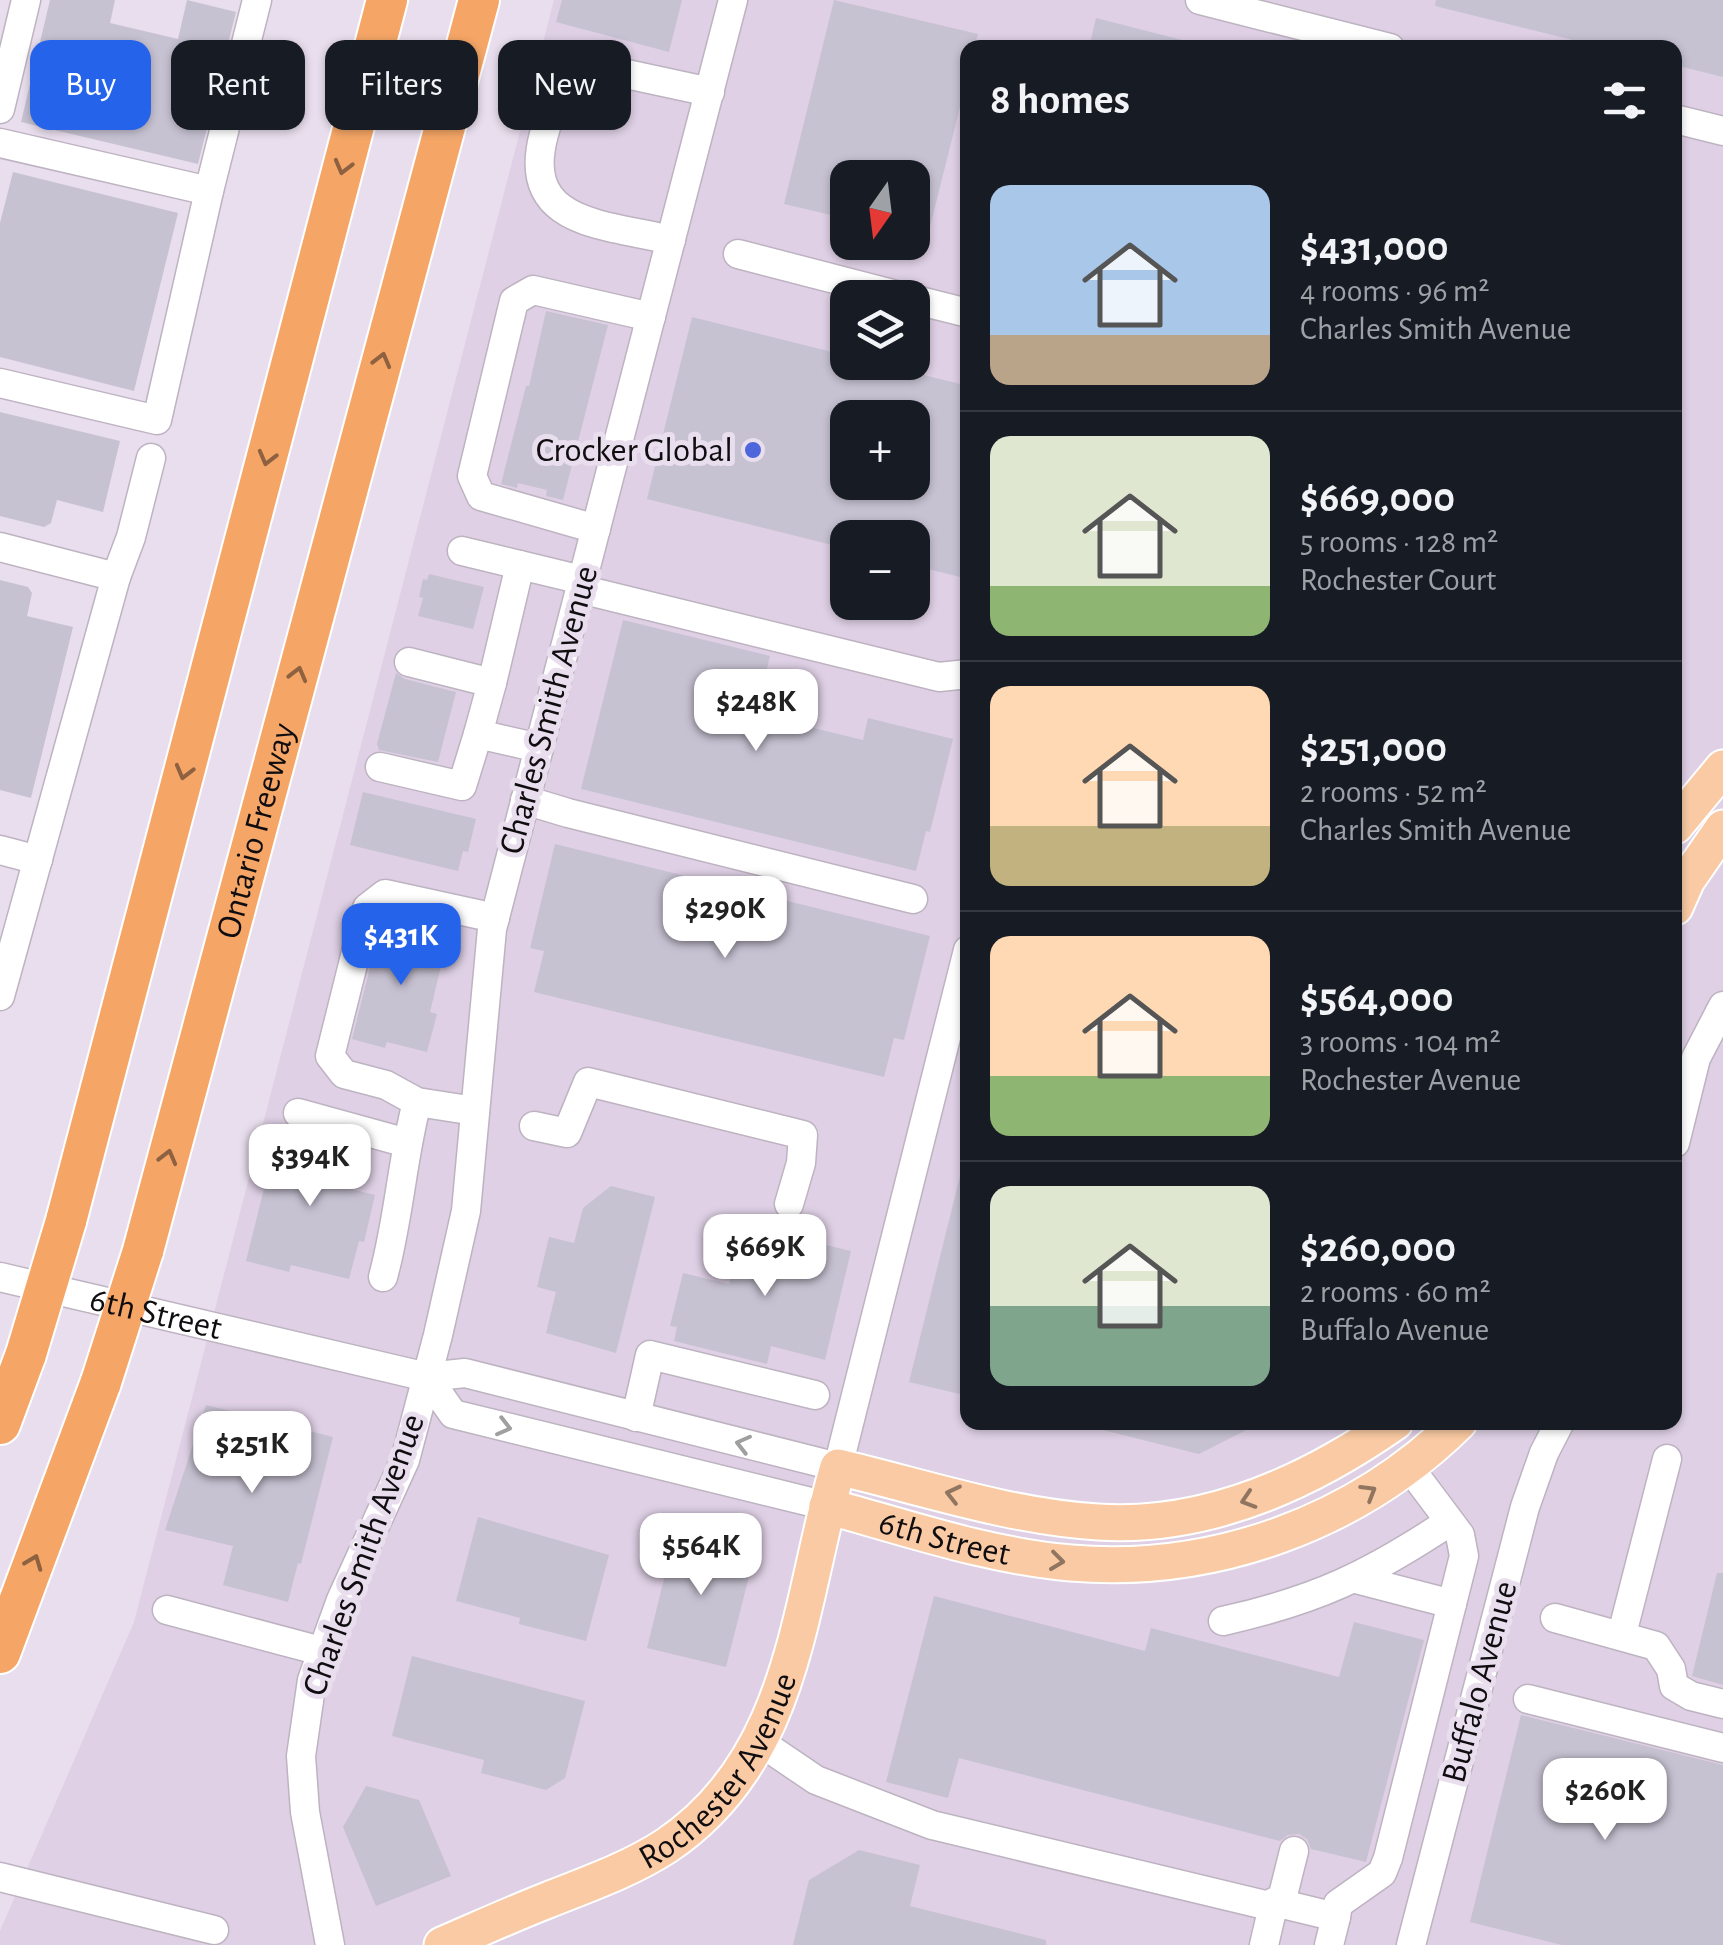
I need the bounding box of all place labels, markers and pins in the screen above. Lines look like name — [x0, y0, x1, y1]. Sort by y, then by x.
place label: Crocker Global — [536, 433, 733, 468]
marker: Crocker Global — [742, 439, 764, 461]
pin: $248K — [686, 669, 826, 754]
pin: $290K — [655, 876, 795, 961]
pin: $431K — [331, 903, 471, 988]
pin: $394K — [240, 1124, 380, 1209]
pin: $669K — [695, 1214, 835, 1299]
pin: $251K — [182, 1411, 322, 1496]
pin: $564K — [631, 1513, 771, 1598]
pin: $260K — [1535, 1758, 1675, 1843]

